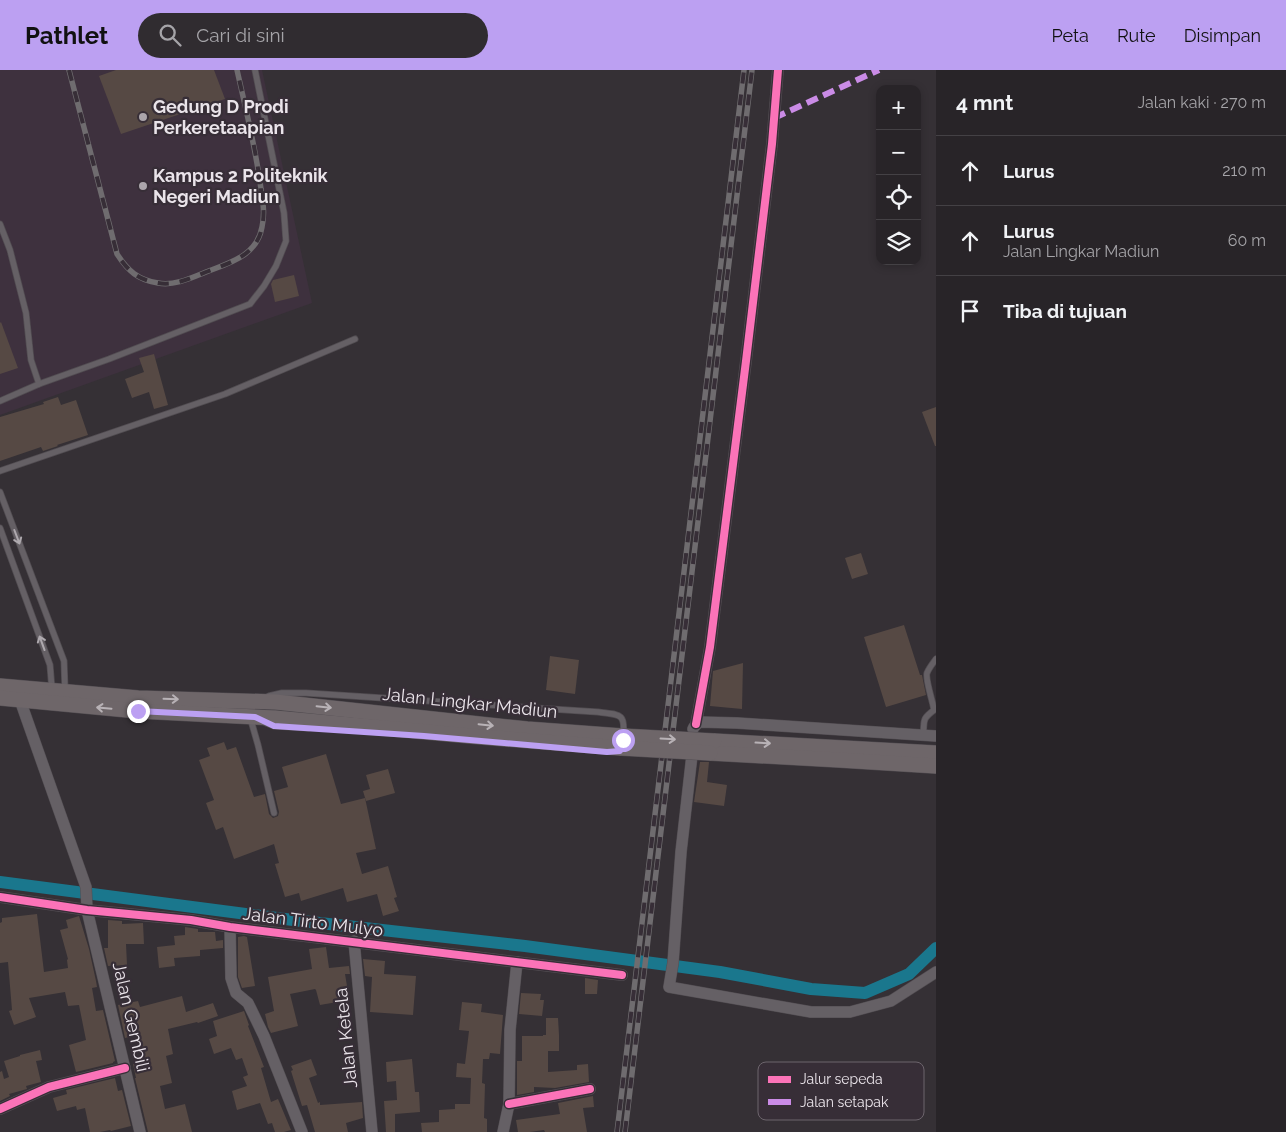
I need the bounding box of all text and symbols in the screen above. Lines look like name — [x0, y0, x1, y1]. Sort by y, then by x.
search box — [138, 13, 488, 58]
text: Pathlet — [25, 21, 108, 50]
icon: search — [156, 21, 184, 49]
text: Cari di sini — [196, 24, 285, 46]
text: Peta — [1052, 25, 1089, 46]
text: Rute — [1117, 25, 1156, 46]
text: Disimpan — [1184, 25, 1261, 46]
map controls — [876, 85, 921, 265]
button: + — [876, 85, 921, 130]
text: 4 mnt — [956, 90, 1013, 115]
text: Jalan kaki · 270 m — [1138, 93, 1266, 112]
place label: Gedung D Prodi Perkeretaapian — [153, 96, 289, 138]
marker: Gedung D Prodi Perkeretaapian — [137, 111, 149, 123]
button: − — [876, 130, 921, 175]
icon: ahead — [956, 157, 984, 185]
text: Lurus — [1003, 160, 1054, 182]
text: 210 m — [1222, 161, 1266, 180]
place label: Kampus 2 Politeknik Negeri Madiun — [153, 165, 329, 207]
button: locate — [876, 175, 921, 220]
marker: Kampus 2 Politeknik Negeri Madiun — [137, 180, 149, 192]
button: layers — [876, 220, 921, 265]
text: Lurus — [1003, 220, 1054, 242]
icon: ahead — [956, 227, 984, 255]
text: 60 m — [1228, 231, 1266, 250]
text: Jalan Lingkar Madiun — [1003, 242, 1159, 261]
icon: arrive — [956, 297, 984, 325]
text: Tiba di tujuan — [1003, 300, 1127, 322]
one-way arrow — [13, 529, 22, 545]
one-way arrow — [37, 636, 46, 651]
street label: Jalan Lingkar Madiun — [382, 683, 559, 722]
one-way arrow — [162, 694, 178, 703]
route end — [127, 700, 150, 723]
one-way arrow — [316, 702, 332, 712]
one-way arrow — [97, 703, 113, 713]
one-way arrow — [477, 720, 493, 730]
route start — [612, 729, 635, 752]
one-way arrow — [660, 734, 676, 743]
one-way arrow — [754, 739, 770, 748]
street label: Jalan Tirto Mulyo — [242, 902, 385, 941]
street label: Jalan Gembili — [109, 960, 154, 1074]
street label: Jalan Ketela — [330, 987, 361, 1089]
legend — [758, 1062, 924, 1120]
text: Jalur sepeda — [800, 1071, 883, 1087]
text: Jalan setapak — [800, 1094, 889, 1110]

